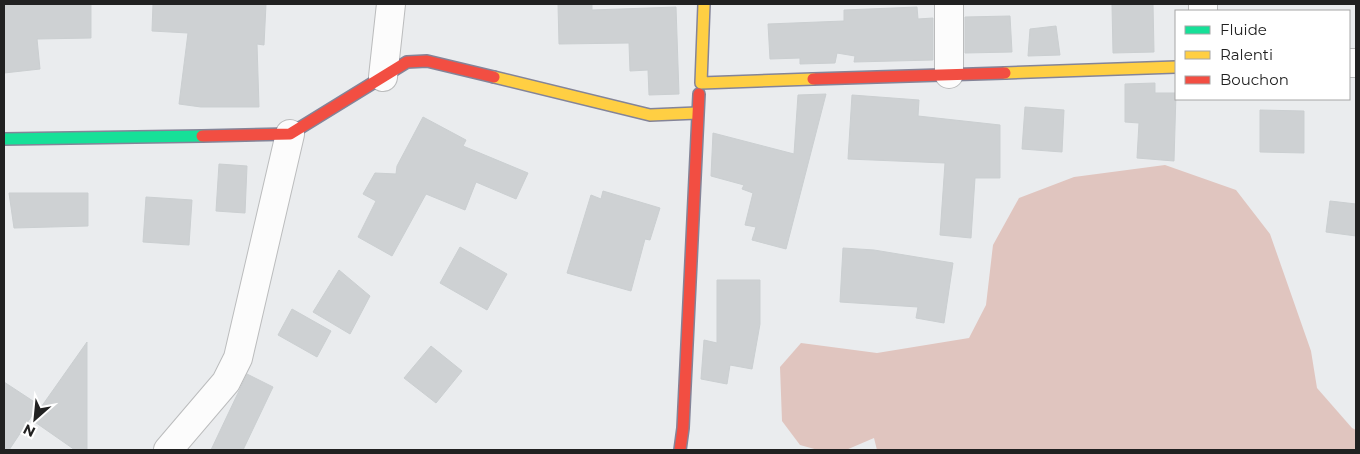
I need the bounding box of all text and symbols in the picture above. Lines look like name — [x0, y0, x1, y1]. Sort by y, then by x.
legend — [1175, 10, 1350, 100]
text: Fluide — [1220, 20, 1267, 39]
text: Ralenti — [1220, 45, 1273, 64]
text: Bouchon — [1220, 70, 1289, 89]
north arrow — [10, 394, 60, 444]
text: N — [20, 420, 38, 441]

